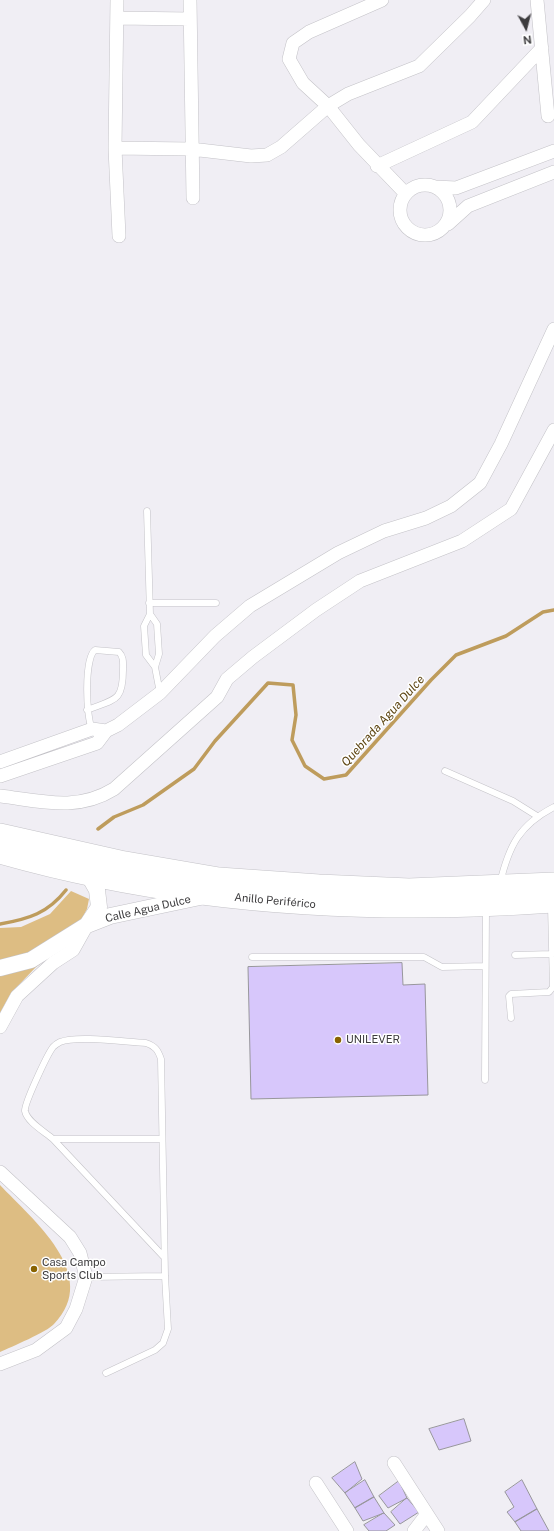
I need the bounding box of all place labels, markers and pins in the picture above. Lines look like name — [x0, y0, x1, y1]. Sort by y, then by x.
place label: UNILEVER — [346, 1033, 400, 1047]
marker: UNILEVER — [333, 1035, 343, 1045]
place label: Casa Campo Sports Club — [42, 1256, 106, 1282]
marker: Casa Campo Sports Club — [29, 1264, 39, 1274]

